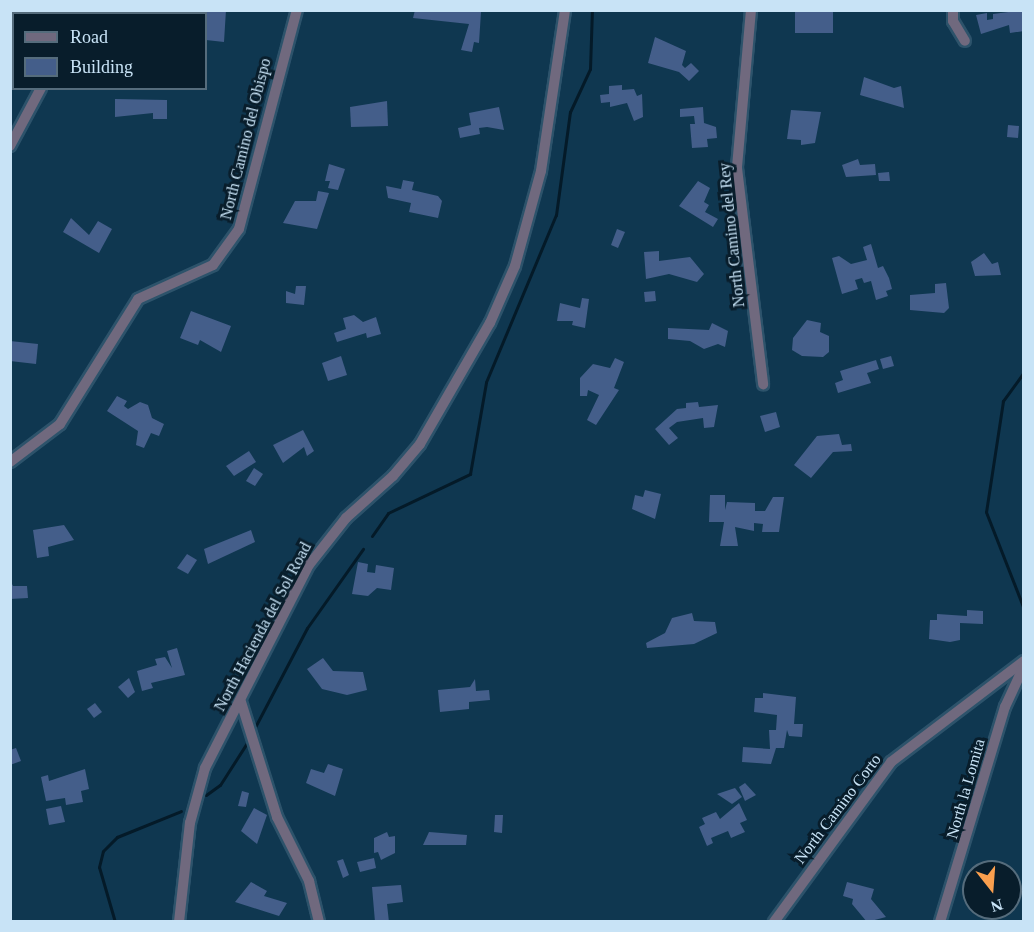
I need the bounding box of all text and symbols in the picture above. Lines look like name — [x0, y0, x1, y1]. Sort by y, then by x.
legend — [12, 12, 207, 90]
text: Road — [70, 27, 108, 47]
street label: North Camino del Obispo — [217, 56, 275, 222]
text: Building — [70, 57, 133, 77]
street label: North Camino del Rey — [715, 162, 749, 308]
street label: North Hacienda del Sol Road — [210, 539, 316, 715]
street label: North la Lomita — [943, 737, 989, 841]
street label: North Camino Corto — [790, 750, 886, 868]
north arrow — [962, 860, 1022, 920]
text: N — [989, 896, 1005, 916]

